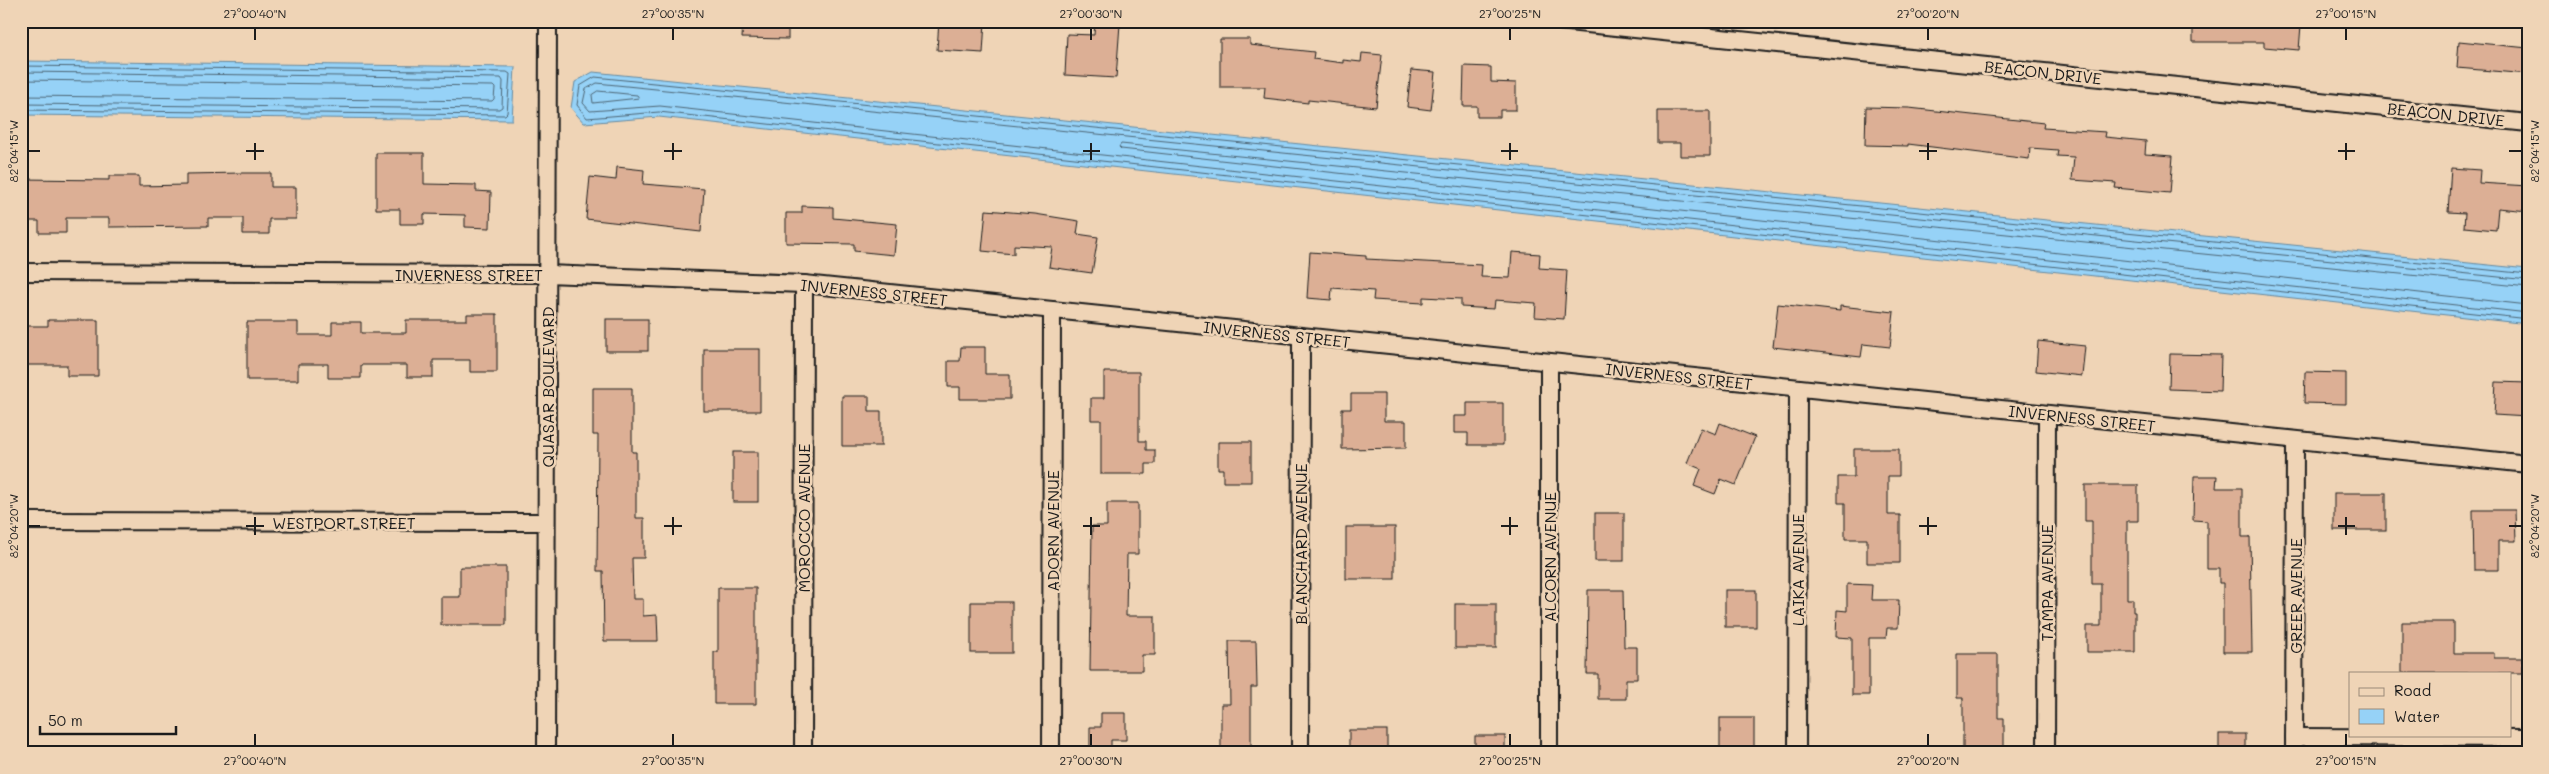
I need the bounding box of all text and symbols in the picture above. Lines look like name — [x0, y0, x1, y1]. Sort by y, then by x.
text: 27°00'40"N — [224, 5, 286, 21]
text: 27°00'35"N — [642, 5, 704, 21]
text: 27°00'30"N — [1060, 5, 1122, 21]
text: 27°00'25"N — [1479, 5, 1541, 21]
text: 27°00'20"N — [1897, 5, 1959, 21]
text: 27°00'15"N — [2316, 5, 2376, 21]
street label: BEACON DRIVE — [1983, 55, 2103, 89]
street label: BEACON DRIVE — [2386, 97, 2506, 131]
text: 82°04'15"W — [5, 120, 21, 182]
text: 82°04'15"W — [2526, 120, 2542, 182]
street label: INVERNESS STREET — [395, 264, 543, 285]
street label: INVERNESS STREET — [799, 274, 949, 310]
street label: QUASAR BOULEVARD — [537, 307, 558, 467]
street label: INVERNESS STREET — [1202, 316, 1352, 352]
street label: INVERNESS STREET — [1604, 358, 1754, 394]
street label: INVERNESS STREET — [2007, 400, 2157, 436]
street label: MOROCCO AVENUE — [793, 444, 814, 592]
street label: BLANCHARD AVENUE — [1290, 463, 1311, 625]
street label: ADORN AVENUE — [1042, 470, 1063, 592]
street label: ALCORN AVENUE — [1539, 492, 1560, 622]
text: 82°04'20"W — [5, 494, 21, 558]
text: 82°04'20"W — [2526, 494, 2542, 558]
street label: WESTPORT STREET — [272, 512, 416, 533]
street label: LAIKA AVENUE — [1787, 514, 1808, 626]
street label: TAMPA AVENUE — [2036, 524, 2057, 642]
street label: GREER AVENUE — [2285, 538, 2306, 654]
legend — [2349, 672, 2512, 736]
text: Road — [2394, 680, 2431, 700]
scale bar — [40, 704, 176, 736]
text: Water — [2394, 706, 2440, 726]
text: 50 m — [48, 710, 83, 730]
text: 27°00'40"N — [224, 752, 286, 768]
text: 27°00'35"N — [642, 752, 704, 768]
text: 27°00'30"N — [1060, 752, 1122, 768]
text: 27°00'25"N — [1479, 752, 1541, 768]
text: 27°00'20"N — [1897, 752, 1959, 768]
text: 27°00'15"N — [2316, 752, 2376, 768]

